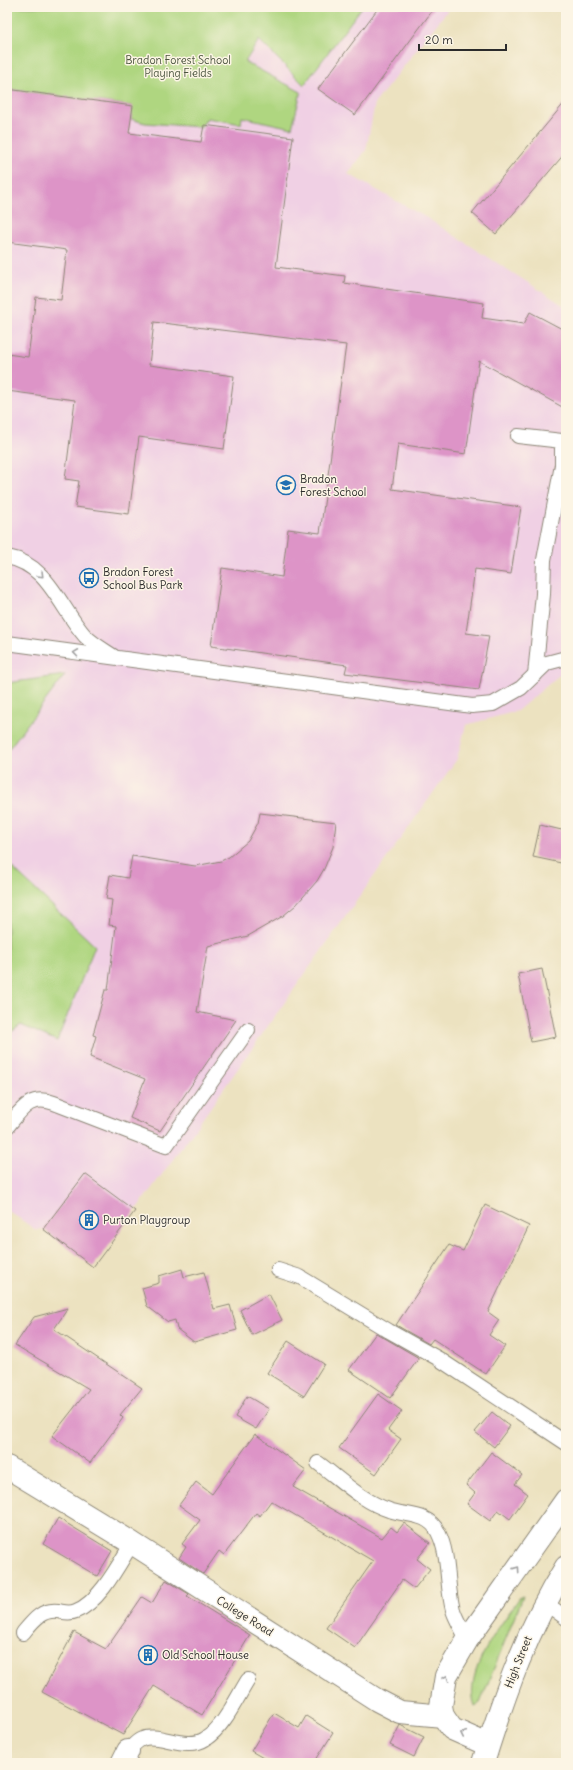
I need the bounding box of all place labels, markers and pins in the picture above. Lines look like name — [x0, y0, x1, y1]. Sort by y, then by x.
place label: Bradon Forest School — [300, 472, 366, 499]
school or university icon: Bradon Forest School — [275, 474, 297, 496]
place label: Bradon Forest School Bus Park — [103, 565, 183, 592]
bus stop icon: Bradon Forest School Bus Park — [78, 567, 100, 589]
building icon: Purton Playgroup — [78, 1209, 100, 1231]
place label: Purton Playgroup — [103, 1213, 190, 1227]
building icon: Old School House — [137, 1644, 159, 1666]
place label: Old School House — [162, 1648, 249, 1662]

